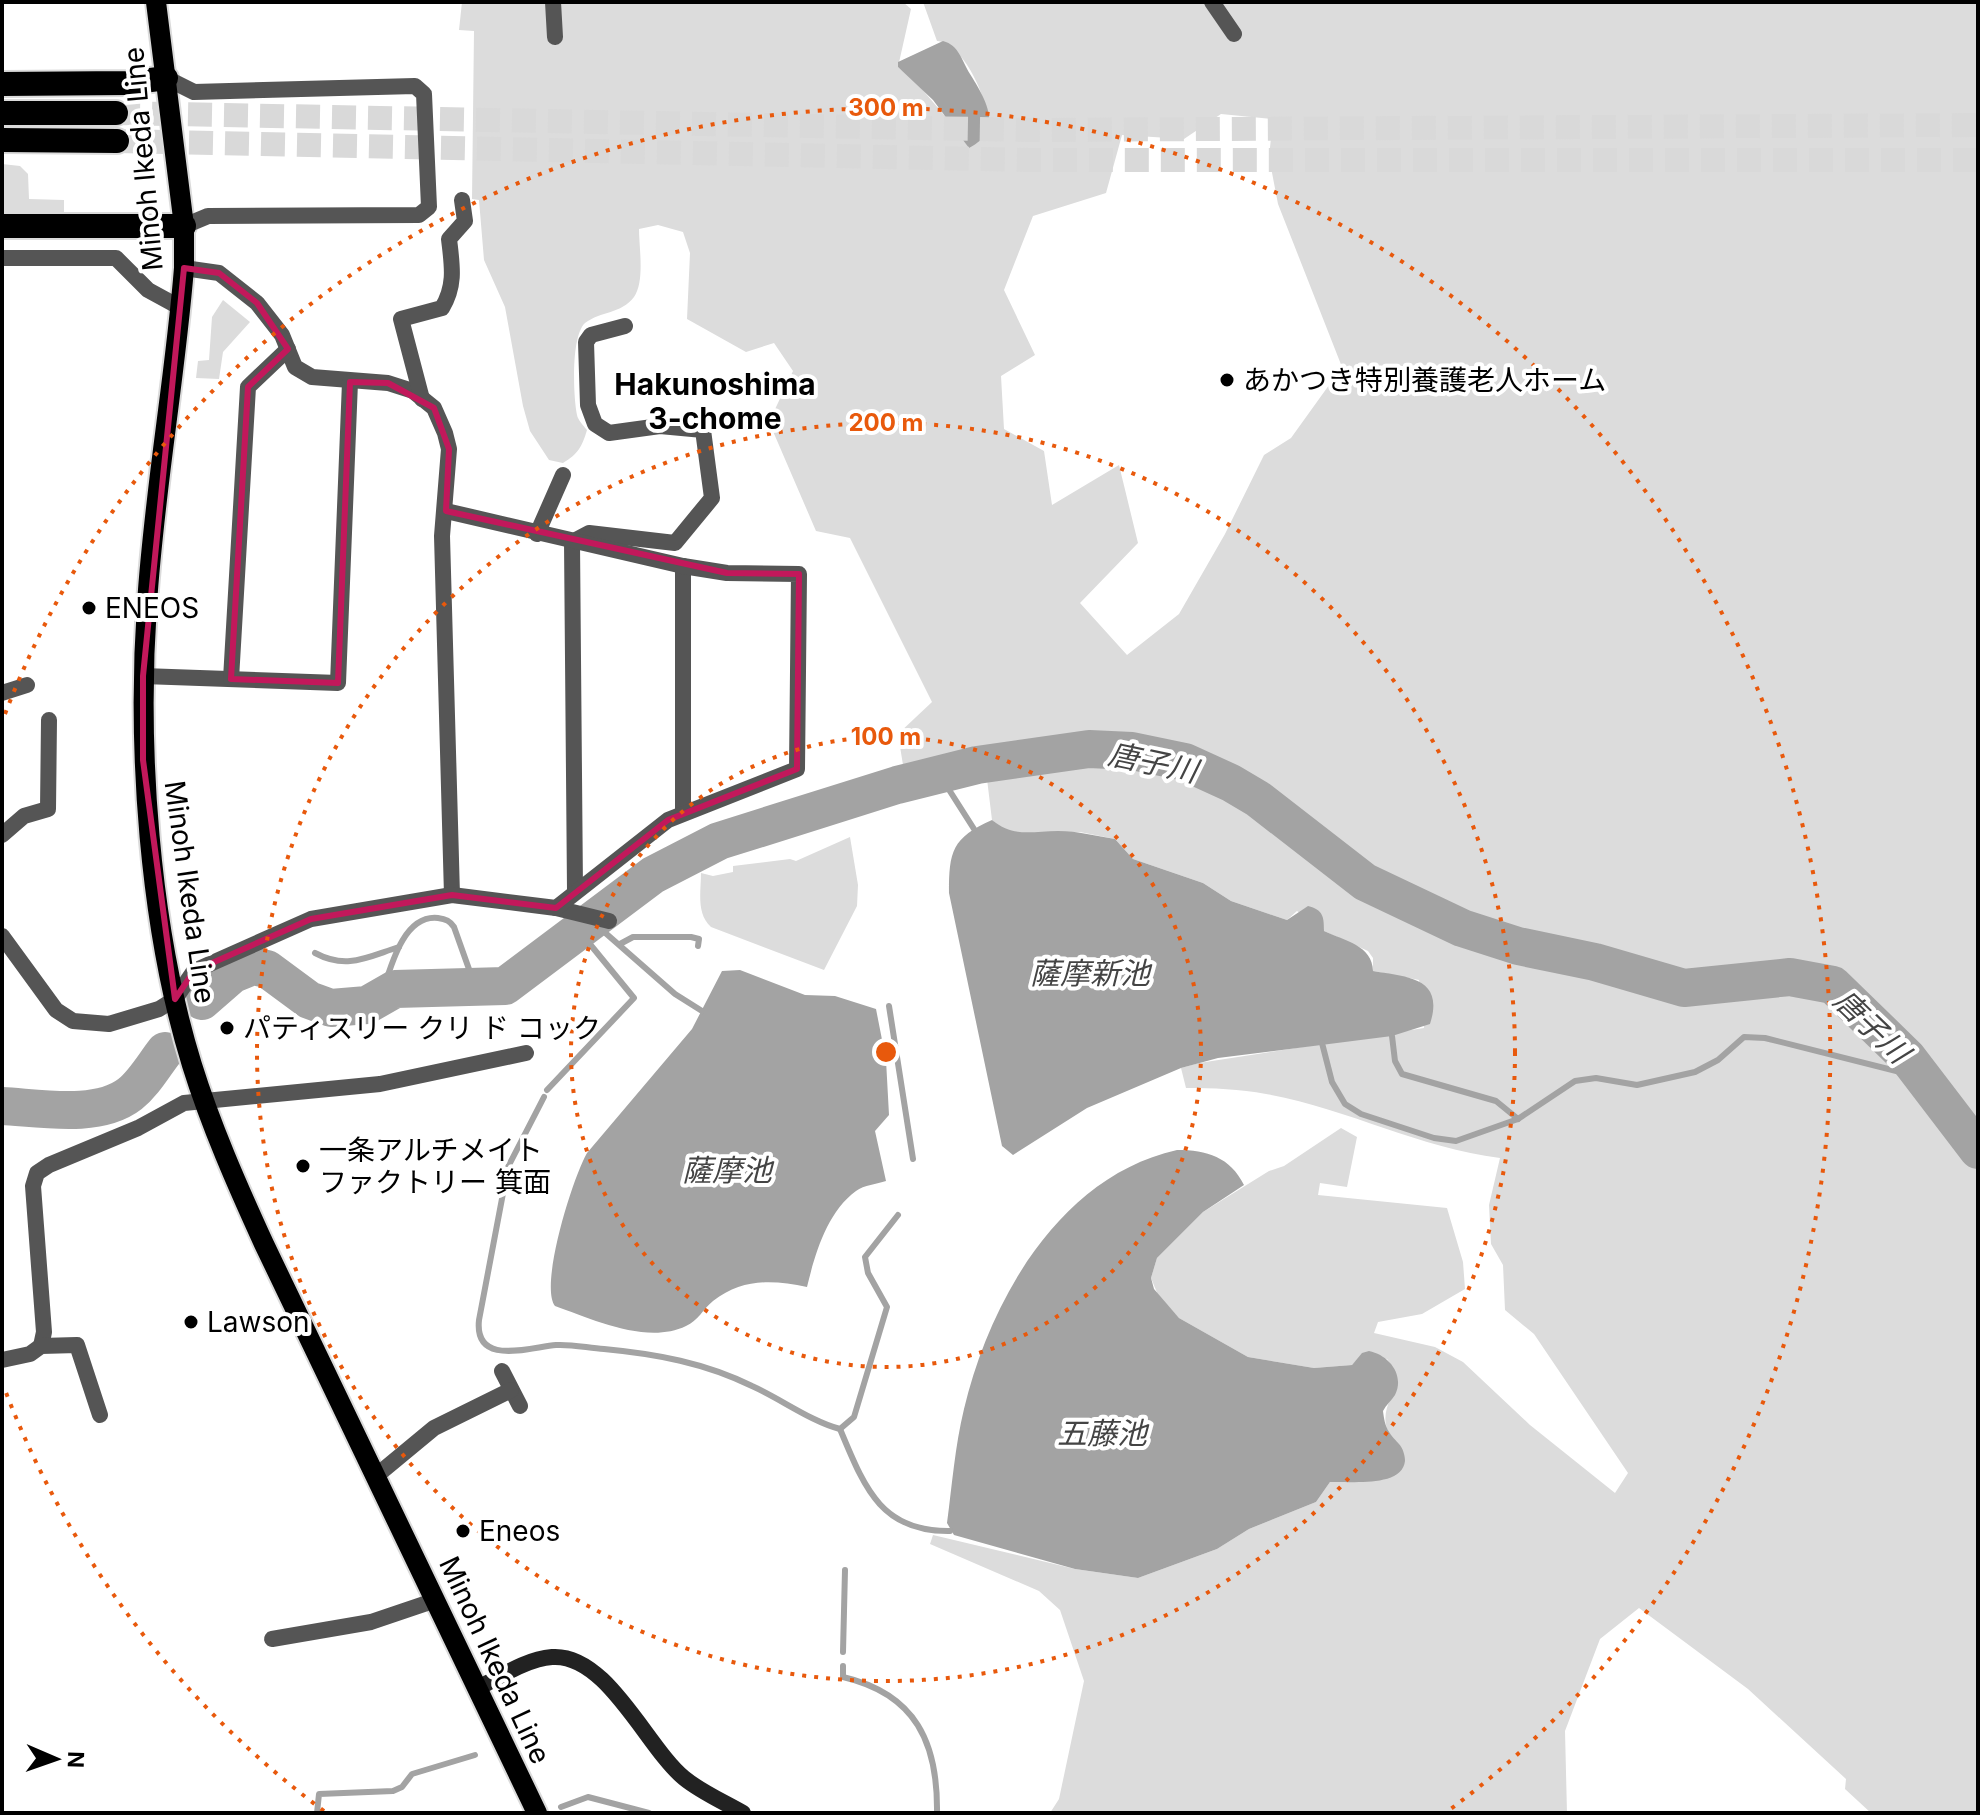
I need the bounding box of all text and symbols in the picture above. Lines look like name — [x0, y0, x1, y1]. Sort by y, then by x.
street label: Minoh Ikeda Line — [116, 46, 170, 272]
text: 300 m — [848, 93, 924, 122]
place label: あかつき特別養護老人ホーム — [1243, 363, 1606, 397]
district label: Hakunoshima 3-chome — [614, 366, 816, 436]
marker: あかつき特別養護老人ホーム — [1218, 371, 1236, 389]
text: 200 m — [848, 408, 924, 437]
place label: ENEOS — [105, 591, 199, 625]
marker: ENEOS — [80, 599, 98, 617]
text: 100 m — [851, 722, 921, 751]
water label: 唐子川 — [1105, 735, 1204, 790]
street label: Minoh Ikeda Line — [158, 778, 222, 1006]
water label: 薩摩新池 — [1030, 955, 1153, 991]
water label: 唐子川 — [1827, 982, 1919, 1072]
place label: パティスリー クリ ド コック — [243, 1011, 601, 1045]
marker: パティスリー クリ ド コック — [218, 1019, 236, 1037]
centre of rings — [872, 1038, 900, 1066]
place label: 一条アルチメイト ファクトリー 箕面 — [319, 1133, 551, 1199]
water label: 薩摩池 — [682, 1152, 775, 1188]
marker: 一条アルチメイト ファクトリー 箕面 — [294, 1157, 312, 1175]
place label: Lawson — [207, 1305, 310, 1339]
marker: Lawson — [182, 1313, 200, 1331]
water label: 五藤池 — [1057, 1415, 1150, 1451]
place label: Eneos — [479, 1514, 560, 1548]
marker: Eneos — [454, 1522, 472, 1540]
street label: Minoh Ikeda Line — [432, 1551, 558, 1769]
north arrow — [16, 1719, 96, 1799]
text: N — [63, 1751, 89, 1769]

